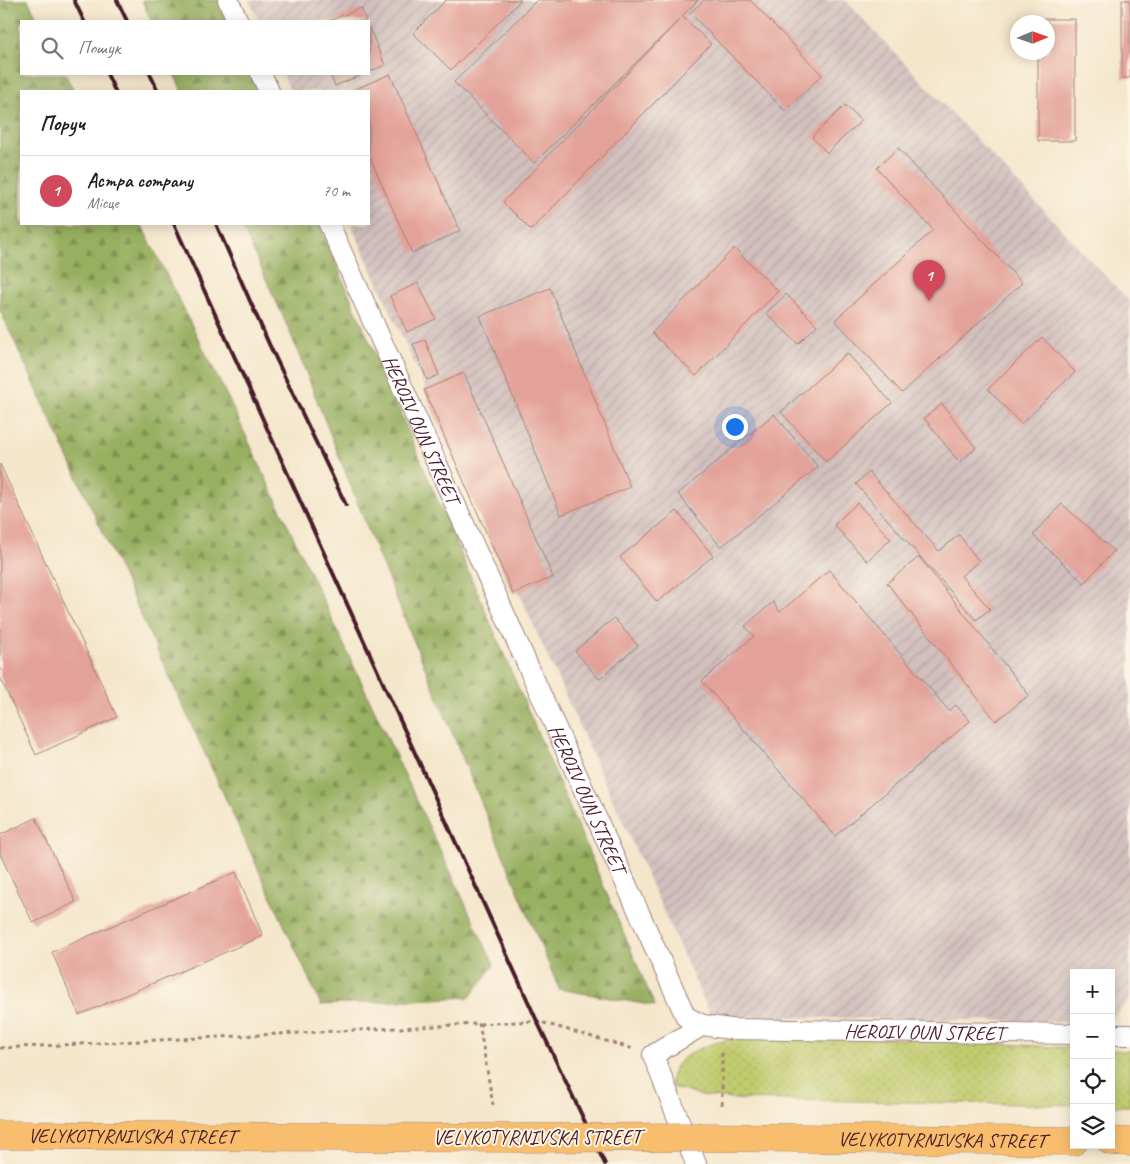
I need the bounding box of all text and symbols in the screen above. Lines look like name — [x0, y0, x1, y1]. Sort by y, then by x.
north arrow — [1010, 15, 1055, 60]
search box — [20, 20, 370, 75]
icon: search — [38, 34, 66, 62]
text: Пошук — [78, 36, 120, 60]
text: Поруч — [40, 110, 85, 136]
text: Астра company — [87, 169, 193, 193]
text: 1 — [52, 181, 60, 201]
text: 70 m — [323, 181, 350, 201]
text: Місце — [87, 193, 119, 213]
pin: 1 — [913, 260, 945, 301]
street label: HEROIV OUN STREET — [377, 351, 468, 512]
your location — [722, 414, 748, 440]
street label: HEROIV OUN STREET — [543, 720, 634, 881]
map controls — [1070, 969, 1115, 1149]
button: + — [1070, 969, 1115, 1014]
button: − — [1070, 1014, 1115, 1059]
street label: HEROIV OUN STREET — [844, 1018, 1009, 1046]
button: locate — [1070, 1059, 1115, 1104]
button: layers — [1070, 1104, 1115, 1149]
street label: VELYKOTYRNIVSKA STREET — [28, 1123, 241, 1149]
street label: VELYKOTYRNIVSKA STREET — [433, 1125, 646, 1150]
street label: VELYKOTYRNIVSKA STREET — [838, 1126, 1051, 1153]

